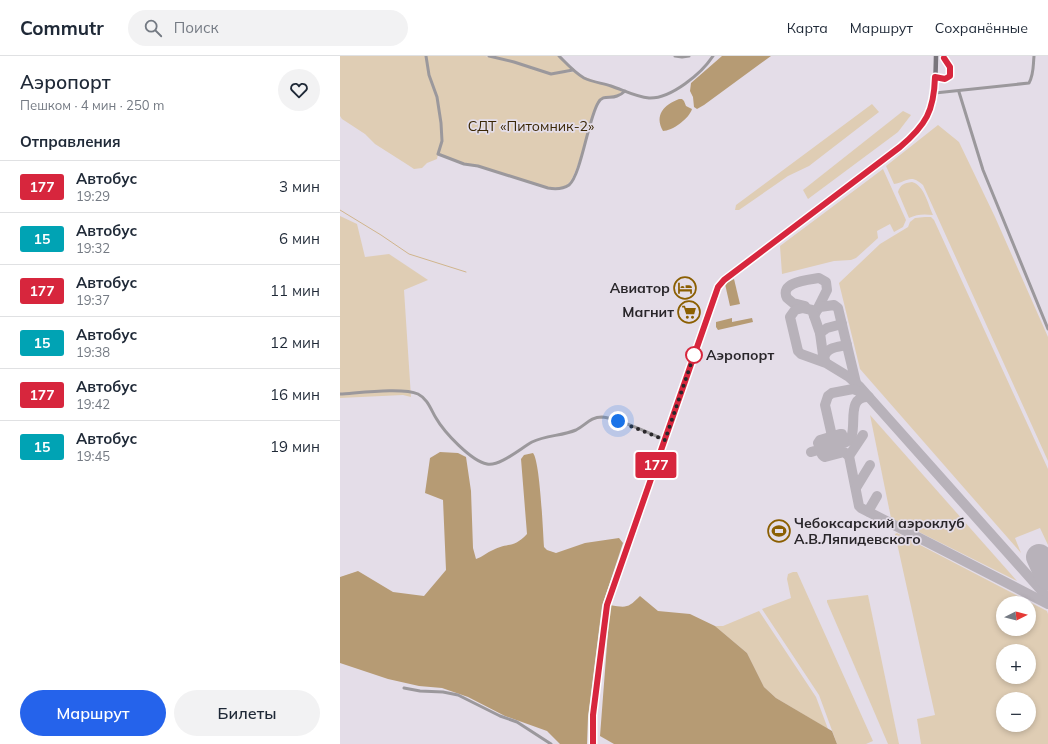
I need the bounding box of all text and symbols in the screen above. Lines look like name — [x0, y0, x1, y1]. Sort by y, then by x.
search box — [128, 10, 408, 46]
text: Commutr — [20, 16, 104, 40]
icon: search — [142, 17, 164, 39]
text: Поиск — [174, 18, 219, 37]
text: Карта — [787, 19, 828, 37]
text: Маршрут — [850, 19, 913, 37]
text: Сохранённые — [935, 19, 1028, 37]
button: heart — [278, 69, 320, 111]
text: Аэропорт — [20, 70, 111, 94]
text: Пешком · 4 мин · 250 m — [20, 97, 164, 113]
park label: СДТ «Питомник-2» — [468, 117, 594, 135]
text: Отправления — [20, 132, 121, 151]
text: Автобус — [76, 169, 137, 188]
text: 3 мин — [279, 177, 320, 196]
text: 177 — [29, 178, 55, 196]
text: 19:29 — [76, 188, 110, 204]
text: Автобус — [76, 221, 137, 240]
text: 6 мин — [279, 229, 320, 248]
text: 15 — [34, 230, 50, 248]
text: 19:32 — [76, 240, 110, 256]
text: Автобус — [76, 273, 137, 292]
hotel icon: Авиатор — [672, 275, 698, 301]
place label: Авиатор — [610, 279, 670, 297]
text: 11 мин — [270, 281, 320, 300]
text: 177 — [29, 282, 55, 300]
text: 19:37 — [76, 292, 110, 308]
supermarket icon: Магнит — [676, 299, 702, 325]
place label: Магнит — [622, 303, 674, 321]
text: Автобус — [76, 325, 137, 344]
text: 12 мин — [270, 333, 320, 352]
text: 15 — [34, 334, 50, 352]
text: 19:38 — [76, 344, 110, 360]
marker: Аэропорт — [685, 346, 703, 364]
place label: Аэропорт — [706, 346, 774, 364]
text: Автобус — [76, 377, 137, 396]
text: 16 мин — [270, 385, 320, 404]
text: 177 — [29, 386, 55, 404]
text: 19:42 — [76, 396, 110, 412]
your location — [608, 411, 628, 431]
text: Автобус — [76, 429, 137, 448]
text: 19 мин — [270, 437, 320, 456]
text: 15 — [34, 438, 50, 456]
text: 19:45 — [76, 448, 110, 464]
line badge: 177 — [633, 452, 679, 478]
text: 177 — [643, 456, 669, 474]
place label: Чебоксарский аэроклуб А.В.Ляпидевского — [794, 514, 965, 548]
sports icon: Чебоксарский аэроклуб А.В.Ляпидевского — [766, 518, 792, 544]
north arrow — [996, 596, 1036, 636]
map controls — [996, 596, 1036, 732]
button: + — [996, 644, 1036, 684]
button: Маршрут — [20, 690, 166, 736]
button: Билеты — [174, 690, 320, 736]
button: − — [996, 692, 1036, 732]

